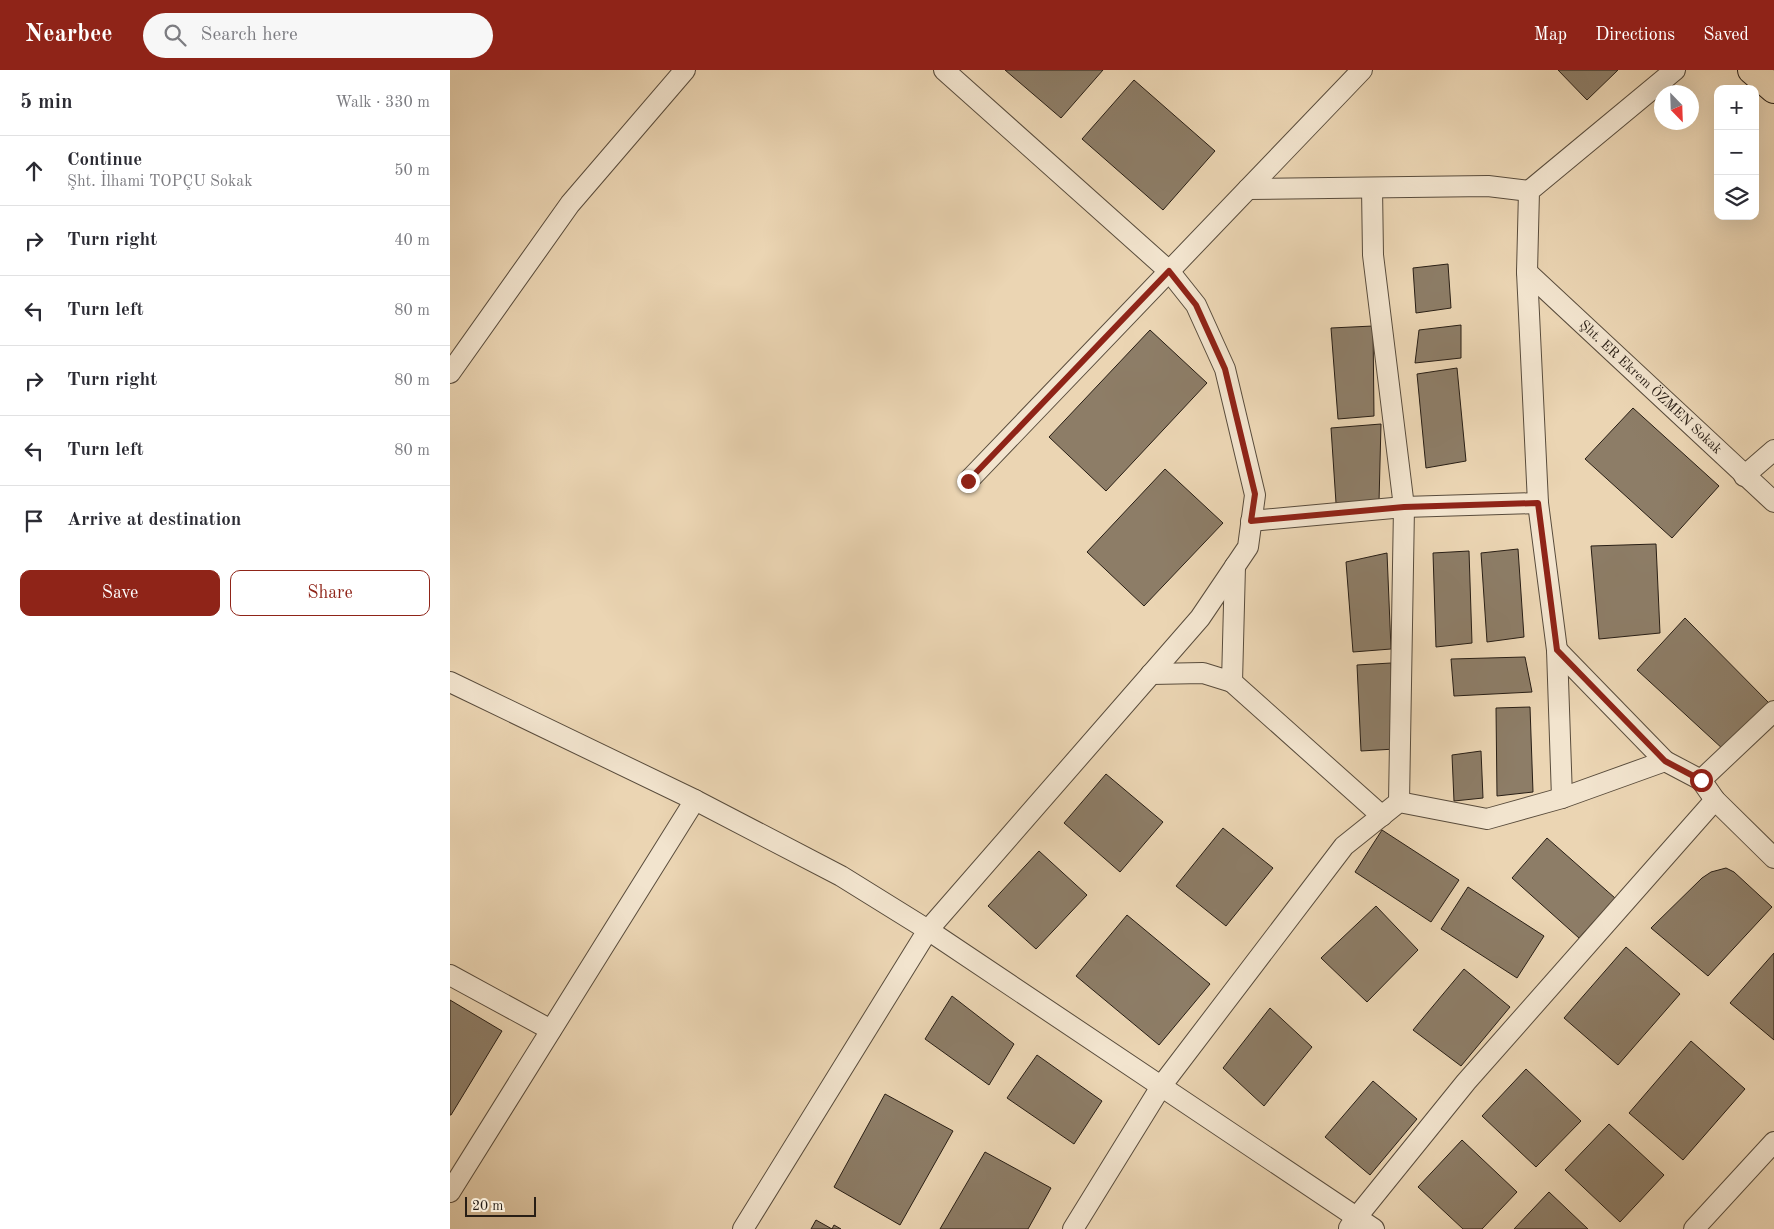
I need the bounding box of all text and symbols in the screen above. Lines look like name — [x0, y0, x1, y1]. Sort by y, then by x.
search box — [143, 13, 493, 58]
icon: search — [161, 21, 189, 49]
text: Nearbee — [25, 23, 113, 47]
text: Search here — [201, 26, 298, 45]
text: Map — [1534, 26, 1567, 44]
text: Directions — [1595, 26, 1675, 44]
text: Saved — [1703, 26, 1749, 44]
north arrow — [1654, 85, 1699, 130]
map controls — [1714, 85, 1759, 220]
button: + — [1714, 85, 1759, 130]
text: 5 min — [20, 92, 73, 113]
text: Walk · 330 m — [335, 95, 430, 111]
button: − — [1714, 130, 1759, 175]
text: Continue — [67, 151, 142, 170]
icon: ahead — [20, 157, 48, 185]
text: 50 m — [394, 163, 430, 179]
text: Şht. İlhami TOPÇU Sokak — [67, 174, 253, 190]
button: layers — [1714, 175, 1759, 220]
icon: right — [20, 227, 48, 255]
text: Turn right — [67, 231, 157, 250]
text: 40 m — [394, 233, 430, 249]
icon: left — [20, 297, 48, 325]
text: Turn left — [67, 301, 144, 320]
text: 80 m — [394, 303, 430, 319]
street label: Şht. ER Ekrem ÖZMEN Sokak — [1577, 318, 1725, 457]
icon: right — [20, 367, 48, 395]
text: Turn right — [67, 371, 157, 390]
text: 80 m — [394, 373, 430, 389]
icon: left — [20, 437, 48, 465]
text: Turn left — [67, 441, 144, 460]
text: 80 m — [394, 443, 430, 459]
route end — [957, 470, 980, 493]
icon: arrive — [20, 507, 48, 535]
text: Arrive at destination — [67, 511, 241, 530]
button: Save — [20, 570, 220, 616]
button: Share — [230, 570, 430, 616]
route start — [1690, 769, 1713, 792]
scale bar — [465, 1194, 536, 1217]
text: 20 m — [472, 1199, 503, 1213]

